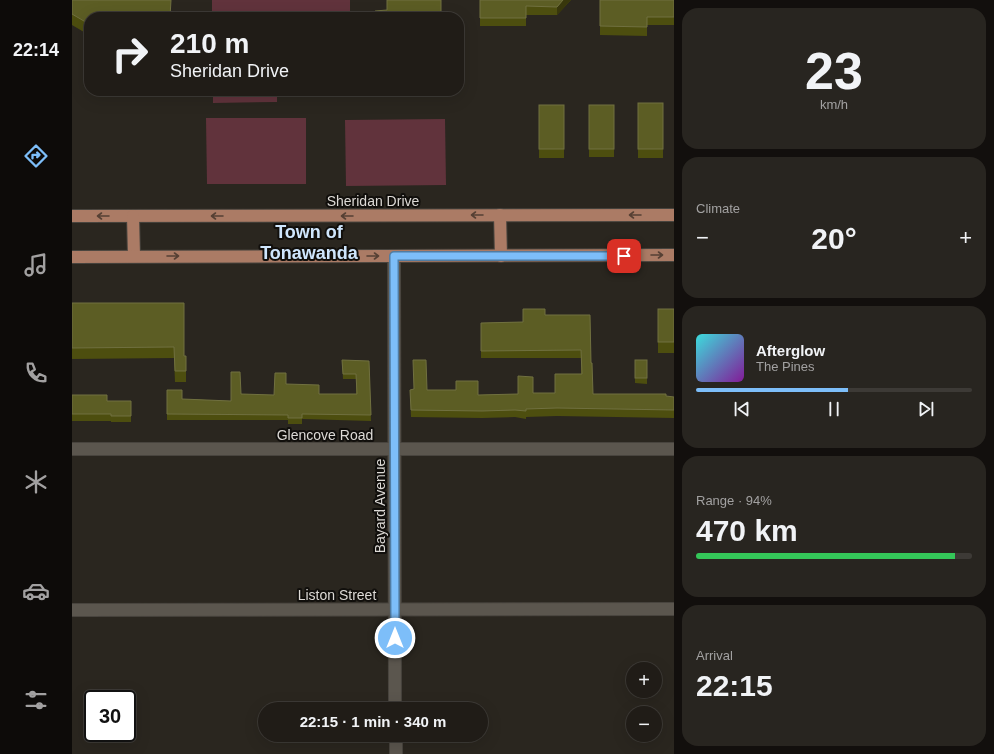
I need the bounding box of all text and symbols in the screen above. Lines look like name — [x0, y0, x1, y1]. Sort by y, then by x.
icon: right — [104, 28, 156, 80]
text: 210 m — [170, 28, 249, 59]
text: 22:14 — [13, 40, 59, 60]
text: 23 — [805, 42, 863, 100]
text: Sheridan Drive — [170, 61, 289, 81]
text: km/h — [820, 97, 848, 112]
icon: directions — [22, 142, 50, 170]
street label: Sheridan Drive — [327, 193, 420, 209]
text: Climate — [696, 201, 740, 216]
one-way arrow — [471, 211, 484, 219]
one-way arrow — [629, 211, 642, 219]
one-way arrow — [97, 212, 110, 220]
one-way arrow — [211, 212, 224, 220]
one-way arrow — [341, 212, 354, 220]
district label: Town of Tonawanda — [260, 222, 359, 263]
text: 20° — [811, 222, 857, 255]
text: − — [696, 225, 709, 250]
text: + — [959, 225, 972, 250]
pin — [607, 239, 641, 273]
icon: arrive — [613, 245, 635, 267]
icon: music — [22, 251, 50, 279]
one-way arrow — [650, 251, 663, 259]
one-way arrow — [166, 252, 179, 260]
one-way arrow — [366, 252, 379, 260]
text: Afterglow — [756, 342, 825, 359]
icon: phone — [22, 359, 50, 387]
text: The Pines — [756, 359, 815, 374]
icon: previous — [731, 398, 753, 420]
icon: pause — [823, 398, 845, 420]
icon: next — [915, 398, 937, 420]
street label: Glencove Road — [277, 427, 373, 443]
street label: Bayard Avenue — [372, 458, 388, 553]
icon: climate — [22, 468, 50, 496]
text: Range · 94% — [696, 493, 772, 508]
text: 470 km — [696, 514, 798, 547]
icon: car — [22, 577, 50, 605]
street label: Liston Street — [298, 587, 376, 603]
position arrow — [374, 617, 416, 659]
text: Arrival — [696, 648, 733, 663]
map controls — [626, 662, 662, 742]
button: + — [626, 662, 662, 698]
text: 22:15 — [696, 669, 773, 702]
icon: filters — [22, 686, 50, 714]
speed limit sign: 30 — [84, 690, 136, 742]
button: − — [626, 706, 662, 742]
text: 22:15 · 1 min · 340 m — [300, 713, 446, 730]

